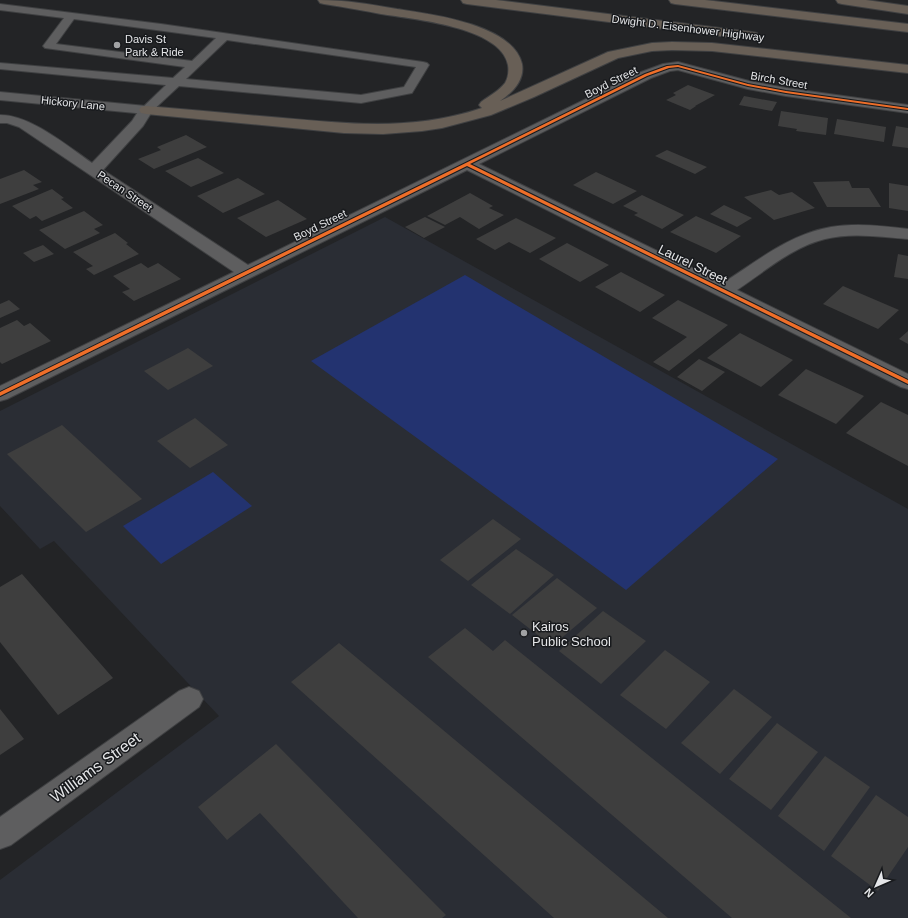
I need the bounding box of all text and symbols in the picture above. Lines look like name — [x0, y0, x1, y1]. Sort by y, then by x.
street label: Dwight D. Eisenhower Highway — [611, 13, 765, 43]
place label: Davis St Park & Ride — [125, 33, 184, 58]
marker: Davis St Park & Ride — [112, 40, 122, 50]
street label: Boyd Street — [583, 64, 639, 100]
street label: Birch Street — [750, 69, 808, 91]
street label: Hickory Lane — [40, 94, 106, 112]
street label: Pecan Street — [95, 168, 155, 214]
street label: Boyd Street — [292, 207, 348, 243]
street label: Laurel Street — [656, 241, 730, 288]
place label: Kairos Public School — [532, 619, 611, 649]
marker: Kairos Public School — [519, 628, 529, 638]
street label: Williams Street — [47, 729, 144, 806]
north arrow — [856, 866, 896, 906]
text: N — [862, 886, 876, 900]

